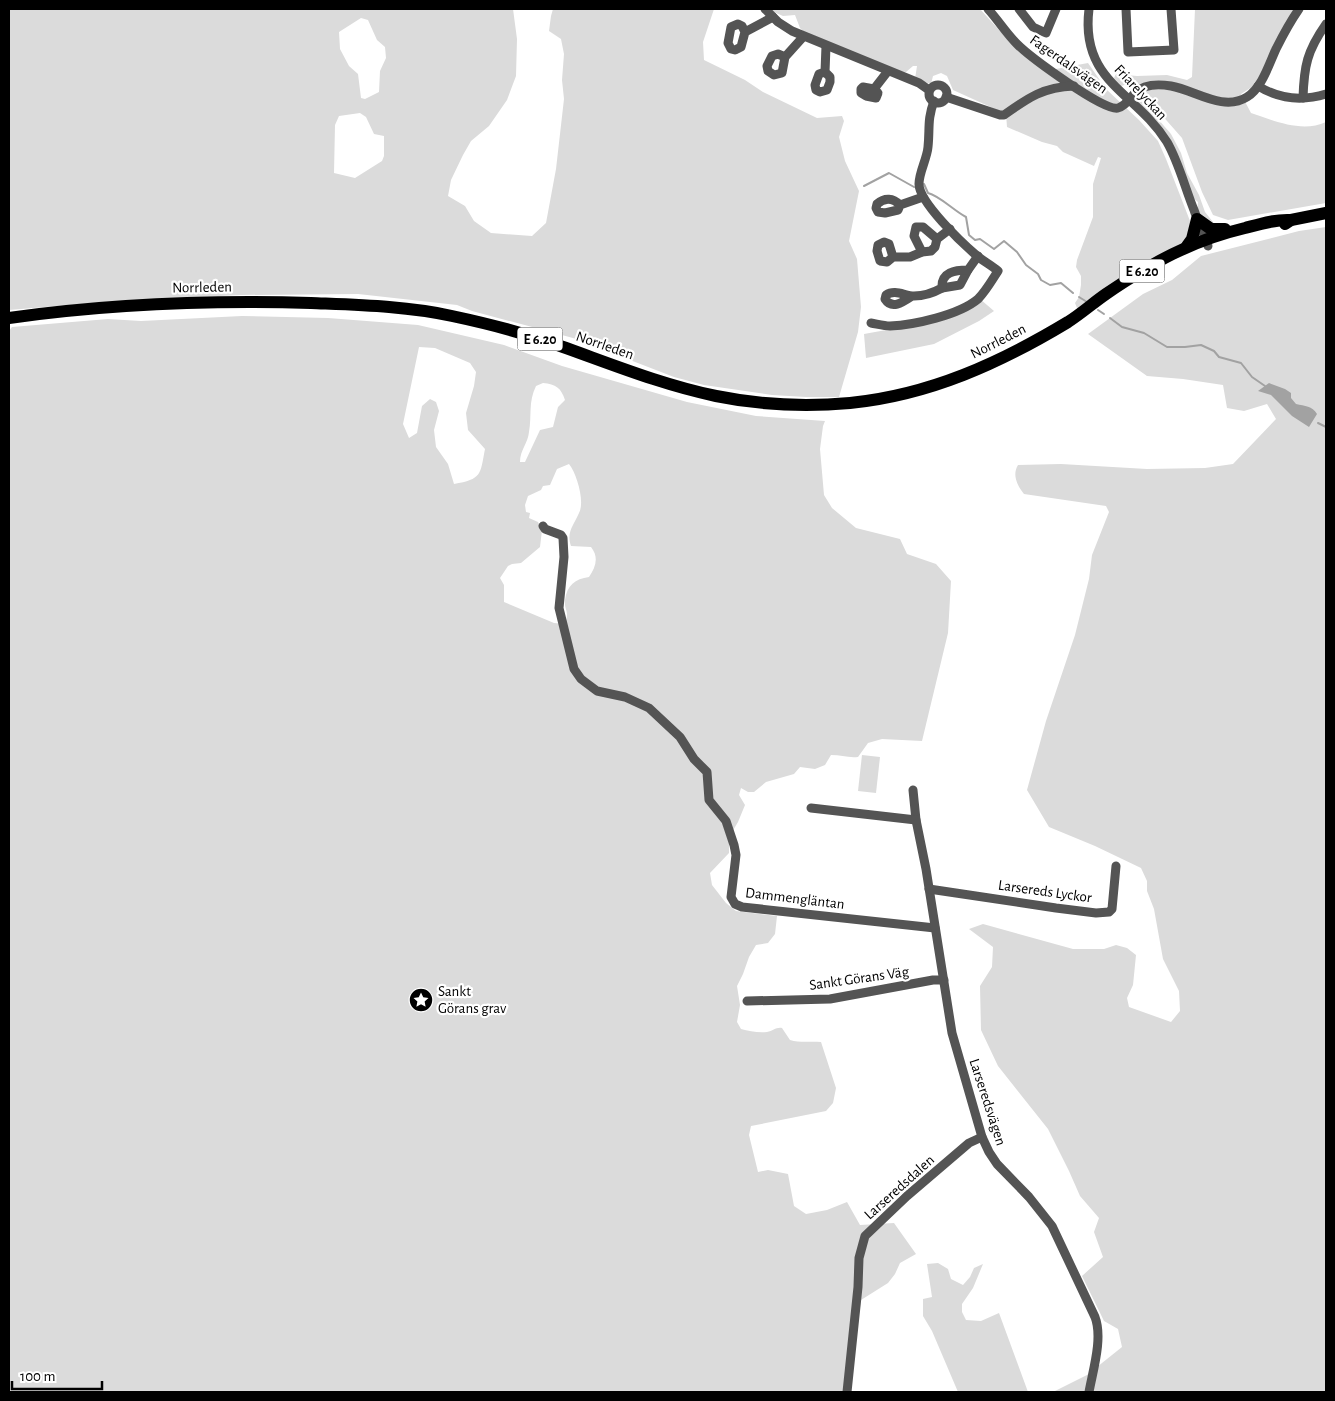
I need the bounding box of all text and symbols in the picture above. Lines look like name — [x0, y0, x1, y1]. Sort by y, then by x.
street label: Fagerdalsvägen — [1027, 32, 1110, 97]
street label: Friarelyckan — [1111, 62, 1170, 123]
road number: E 6.20 — [1120, 260, 1164, 282]
street label: Norrleden — [172, 279, 232, 296]
street label: Norrleden — [968, 321, 1028, 362]
road number: E 6.20 — [518, 328, 562, 350]
street label: Norrleden — [574, 329, 636, 362]
street label: Larsereds Lyckor — [997, 877, 1093, 906]
street label: Dammengläntan — [744, 885, 845, 912]
street label: Sankt Görans Väg — [808, 964, 911, 993]
place label: Sankt Görans grav — [438, 984, 507, 1016]
place icon: Sankt Görans grav — [408, 987, 434, 1013]
street label: Larseredsvägen — [966, 1057, 1009, 1147]
street label: Larseredsdalen — [861, 1152, 937, 1223]
scale bar — [12, 1358, 102, 1390]
text: 100 m — [20, 1369, 55, 1384]

